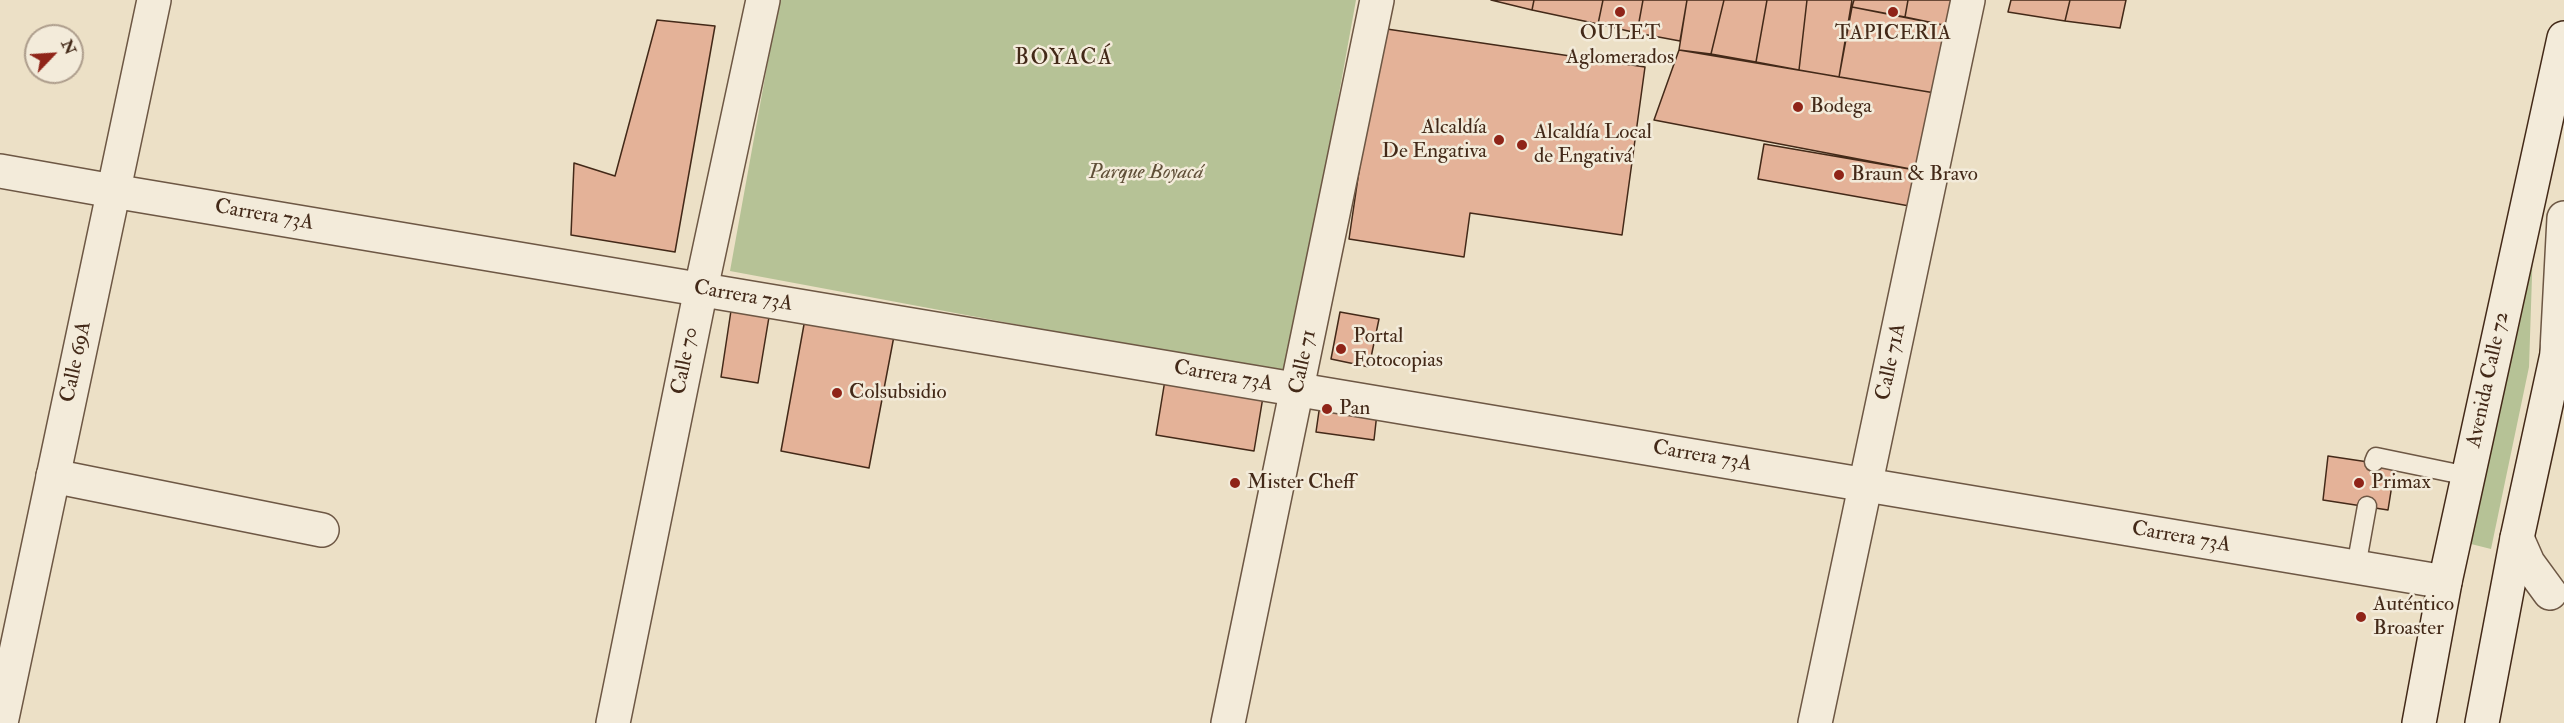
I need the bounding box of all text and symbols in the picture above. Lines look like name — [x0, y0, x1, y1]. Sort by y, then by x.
marker: OULET Aglomerados — [1613, 5, 1627, 19]
marker: TAPICERIA — [1886, 5, 1900, 19]
place label: OULET Aglomerados — [1566, 21, 1674, 71]
place label: TAPICERIA — [1835, 21, 1951, 47]
north arrow — [24, 24, 84, 84]
text: N — [56, 37, 81, 58]
district label: BOYACÁ — [1015, 46, 1113, 72]
place label: Bodega — [1810, 94, 1872, 120]
marker: Bodega — [1791, 100, 1805, 114]
place label: Alcaldía De Engativa — [1382, 115, 1487, 165]
place label: Alcaldía Local de Engativá — [1534, 120, 1652, 170]
marker: Alcaldía De Engativa — [1492, 133, 1506, 147]
marker: Alcaldía Local de Engativá — [1515, 138, 1529, 152]
park label: Parque Boyacá — [1089, 160, 1203, 186]
place label: Braun & Bravo — [1851, 162, 1978, 188]
marker: Braun & Bravo — [1832, 168, 1846, 182]
street label: Carrera 73A — [212, 195, 316, 237]
street label: Carrera 73A — [691, 276, 795, 318]
street label: Avenida Calle 72 — [2462, 310, 2516, 450]
street label: Calle 69A — [56, 319, 98, 405]
street label: Calle 71A — [1872, 321, 1912, 403]
place label: Portal Fotocopias — [1353, 324, 1443, 374]
street label: Calle 70 — [667, 325, 705, 397]
street label: Calle 71 — [1285, 328, 1323, 396]
marker: Portal Fotocopias — [1334, 342, 1348, 356]
street label: Carrera 73A — [1171, 356, 1275, 398]
place label: Colsubsidio — [849, 380, 947, 406]
marker: Colsubsidio — [830, 386, 844, 400]
place label: Pan — [1339, 396, 1370, 422]
marker: Pan — [1320, 402, 1334, 416]
street label: Carrera 73A — [1650, 436, 1754, 478]
place label: Mister Cheff — [1247, 470, 1355, 496]
place label: Primax — [2371, 470, 2431, 496]
marker: Mister Cheff — [1228, 476, 1242, 490]
marker: Primax — [2352, 476, 2366, 490]
street label: Carrera 73A — [2129, 517, 2233, 559]
place label: Auténtico Broaster — [2373, 592, 2454, 642]
marker: Auténtico Broaster — [2354, 610, 2368, 624]

